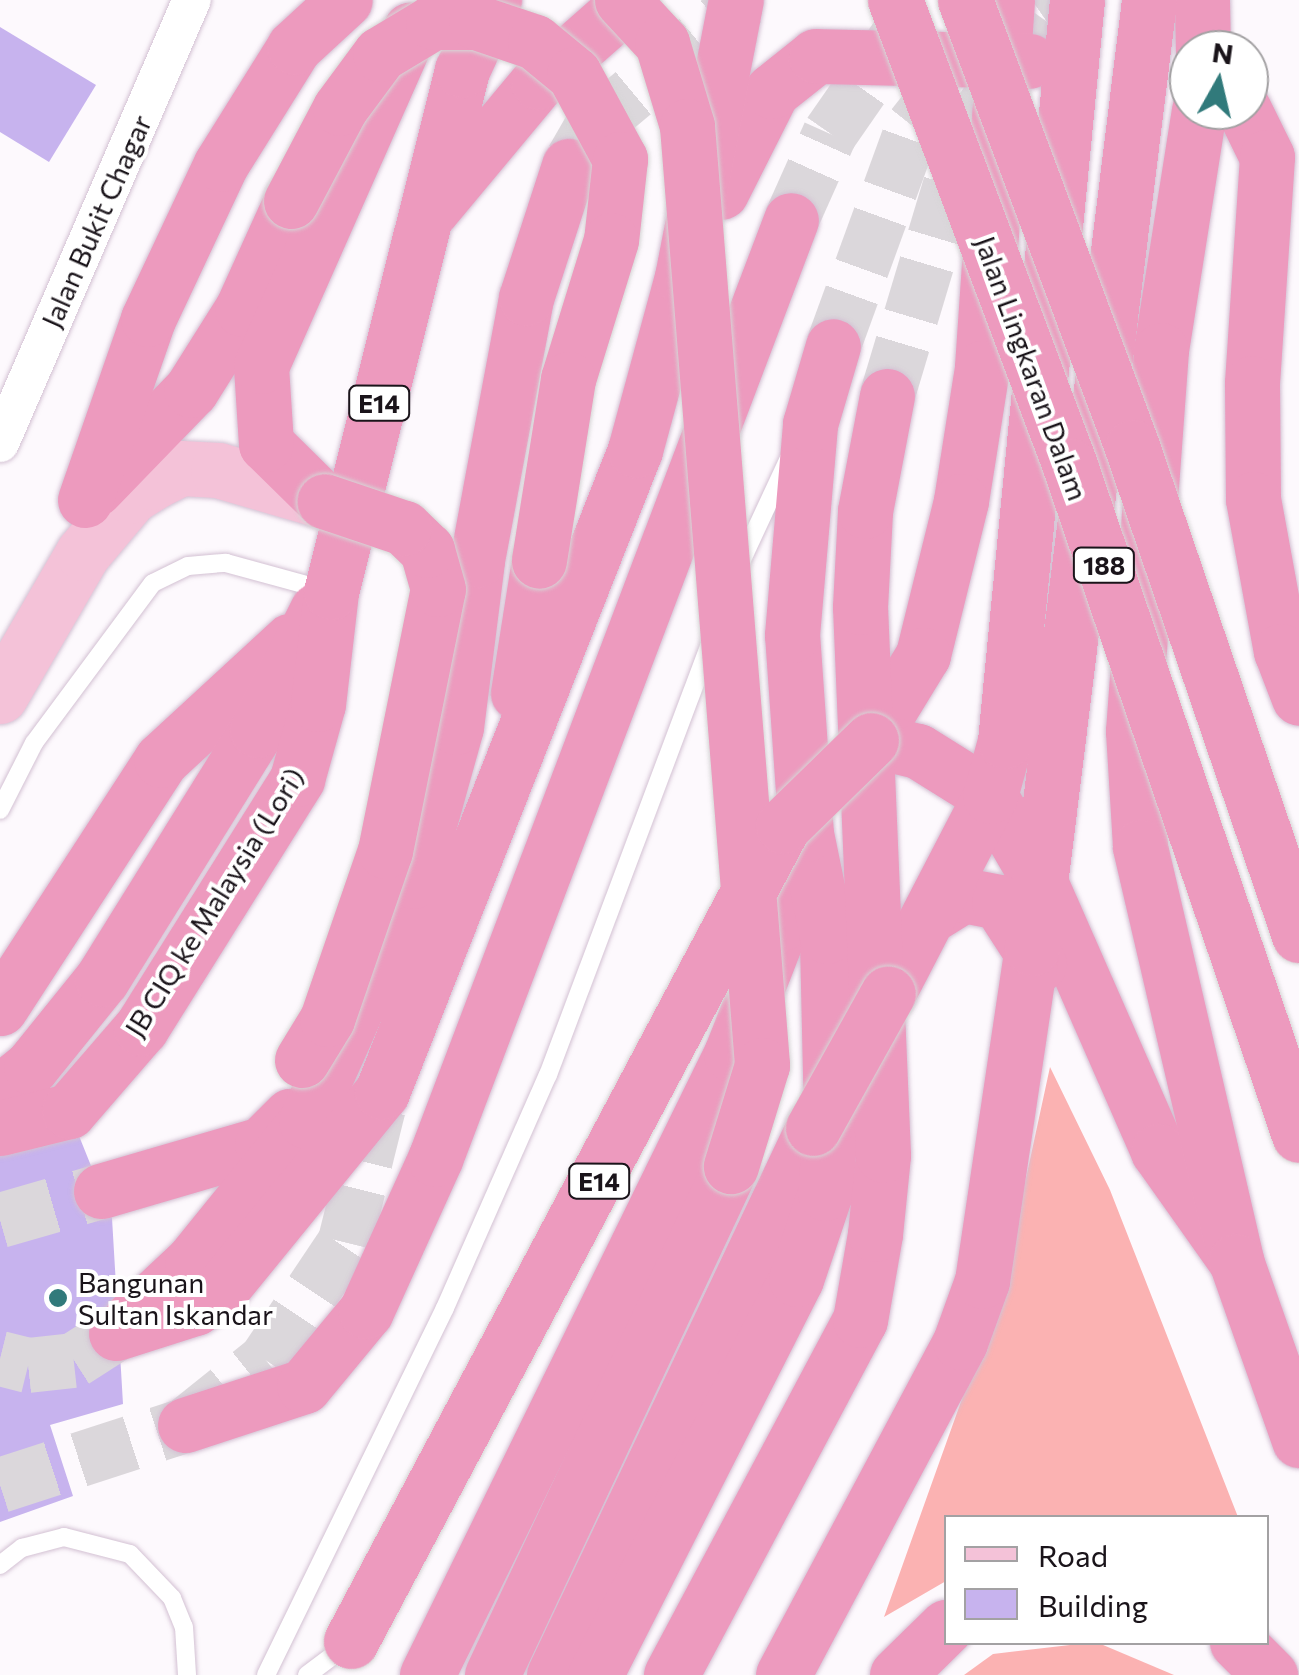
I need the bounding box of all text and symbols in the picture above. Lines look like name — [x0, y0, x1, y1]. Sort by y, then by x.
north arrow — [1169, 30, 1269, 130]
text: N — [1210, 34, 1236, 71]
street label: Jalan Bukit Chagar — [34, 109, 158, 333]
street label: Jalan Lingkaran Dalam — [969, 231, 1095, 505]
road number: E14 — [346, 383, 412, 423]
road number: 188 — [1072, 545, 1136, 585]
street label: JB CIQ ke Malaysia (Lori) — [117, 761, 311, 1043]
road number: E14 — [566, 1161, 632, 1201]
place label: Bangunan Sultan Iskandar — [78, 1265, 273, 1331]
marker: Bangunan Sultan Iskandar — [47, 1287, 69, 1309]
legend — [944, 1515, 1269, 1645]
text: Road — [1038, 1536, 1108, 1573]
text: Building — [1038, 1586, 1148, 1623]

